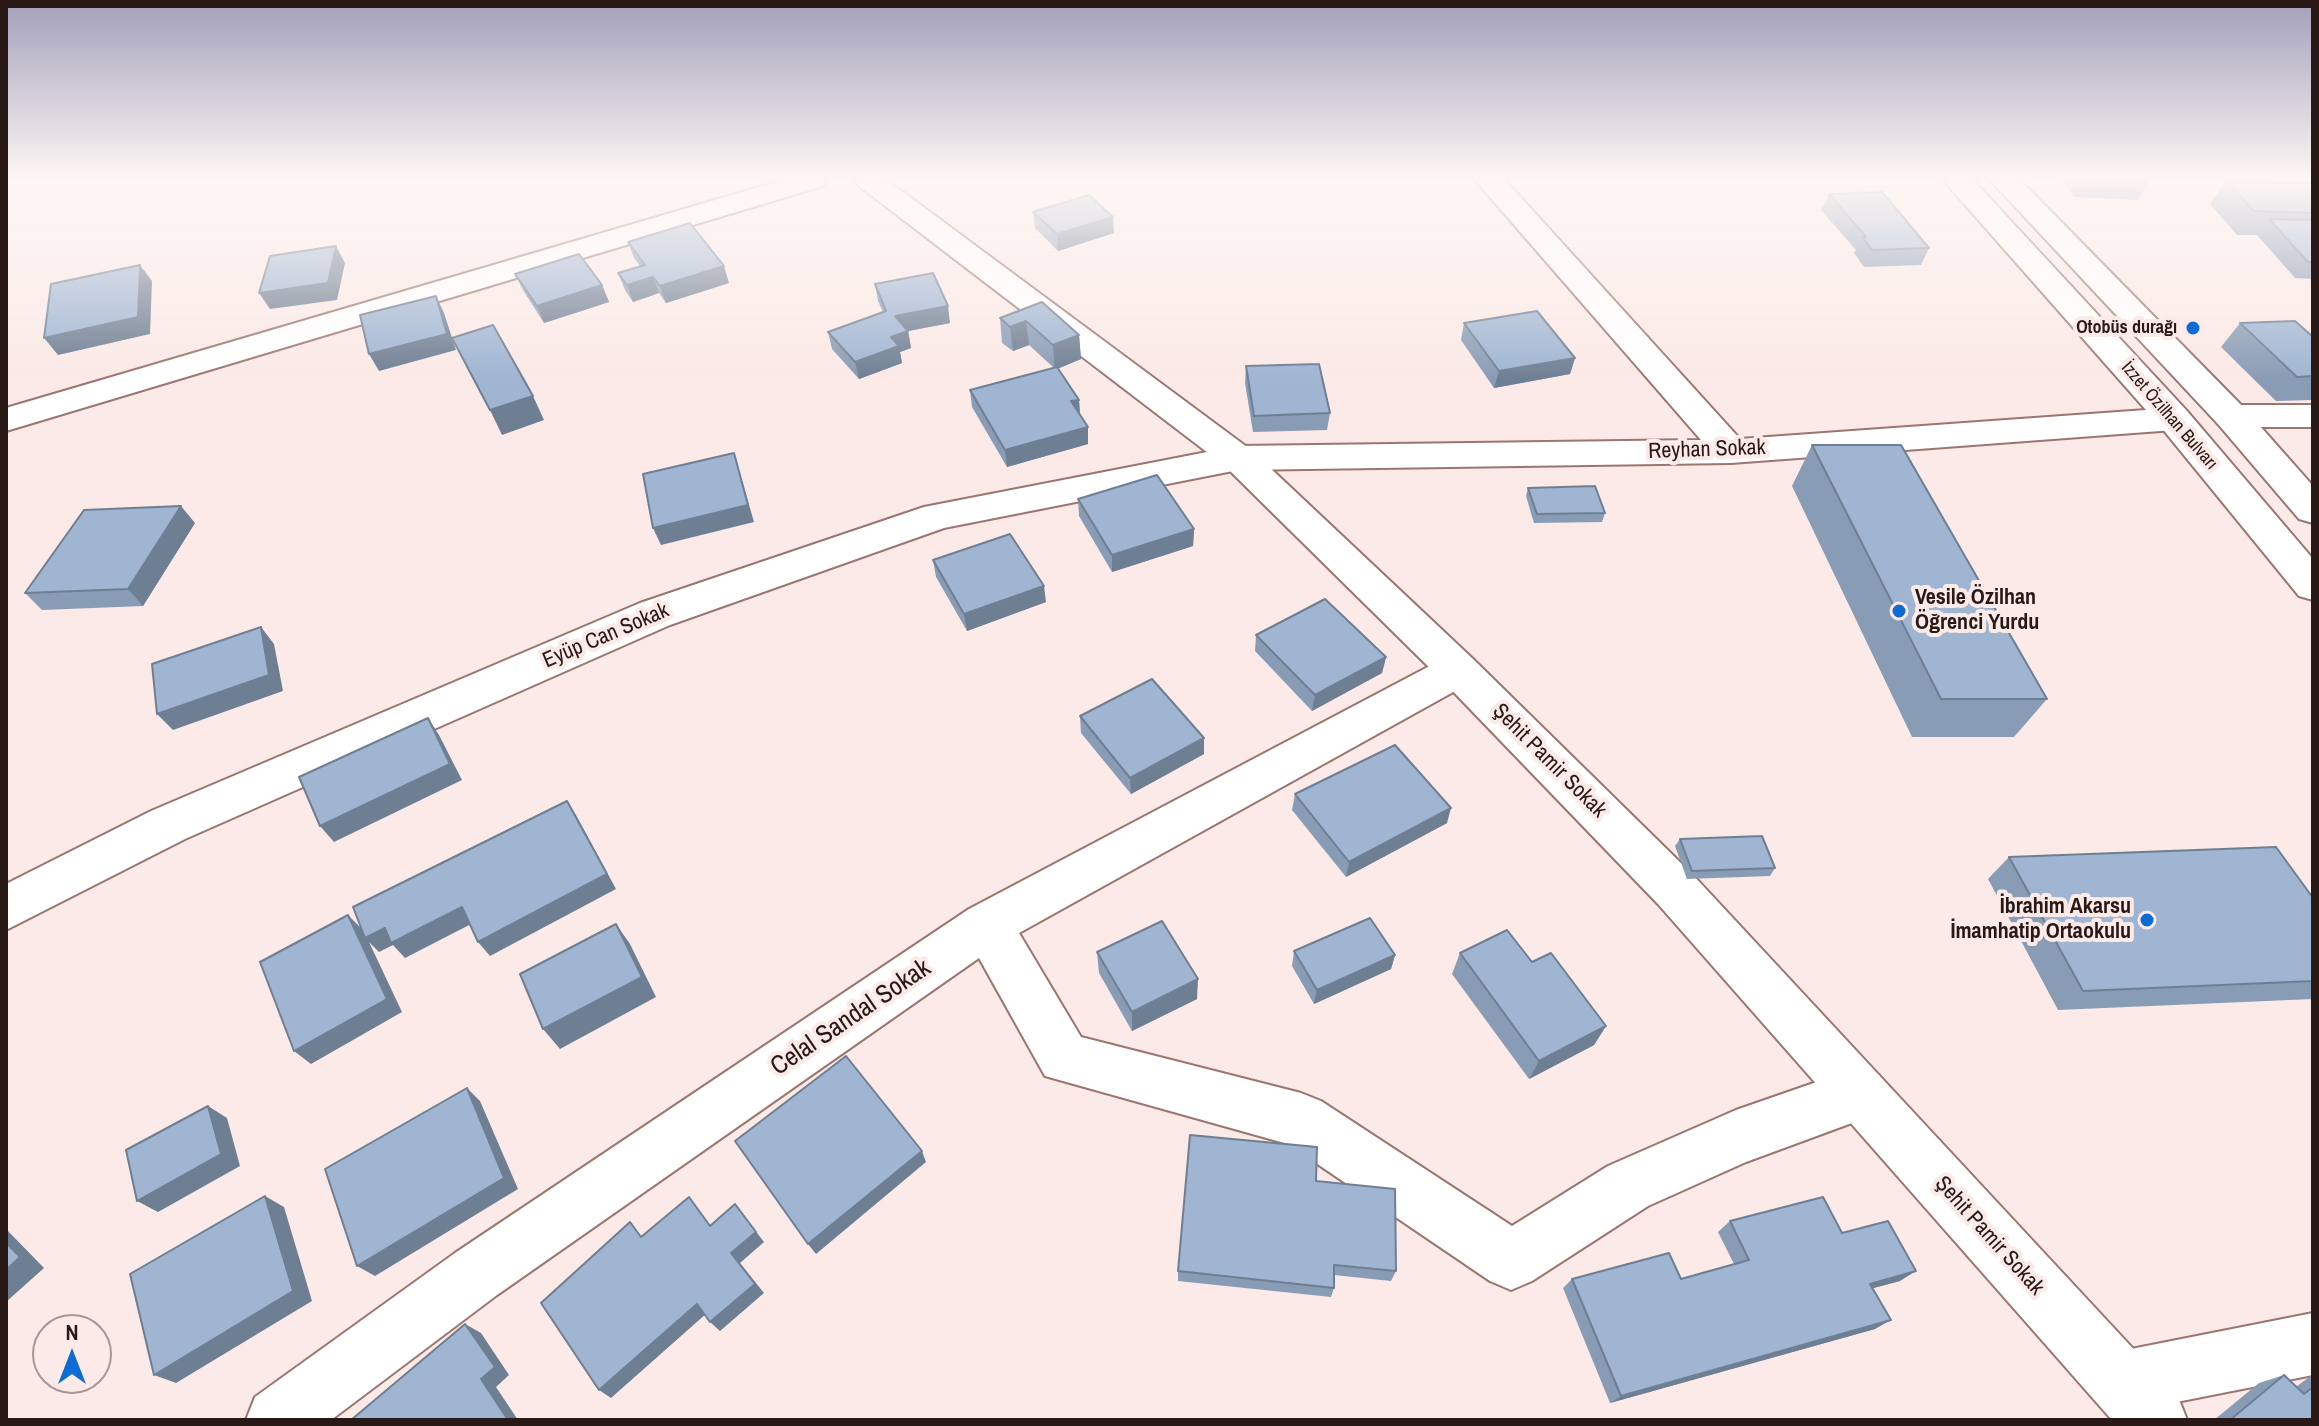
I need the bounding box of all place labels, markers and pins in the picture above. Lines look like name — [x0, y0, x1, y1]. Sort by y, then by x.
place label: Otobüs durağı — [2076, 317, 2177, 339]
marker: Otobüs durağı — [2184, 319, 2202, 337]
place label: Vesile Özilhan Öğrenci Yurdu — [1915, 585, 2039, 636]
marker: Vesile Özilhan Öğrenci Yurdu — [1890, 602, 1908, 620]
place label: İbrahim Akarsu İmamhatip Ortaokulu — [1951, 894, 2131, 946]
marker: İbrahim Akarsu İmamhatip Ortaokulu — [2138, 911, 2156, 929]

